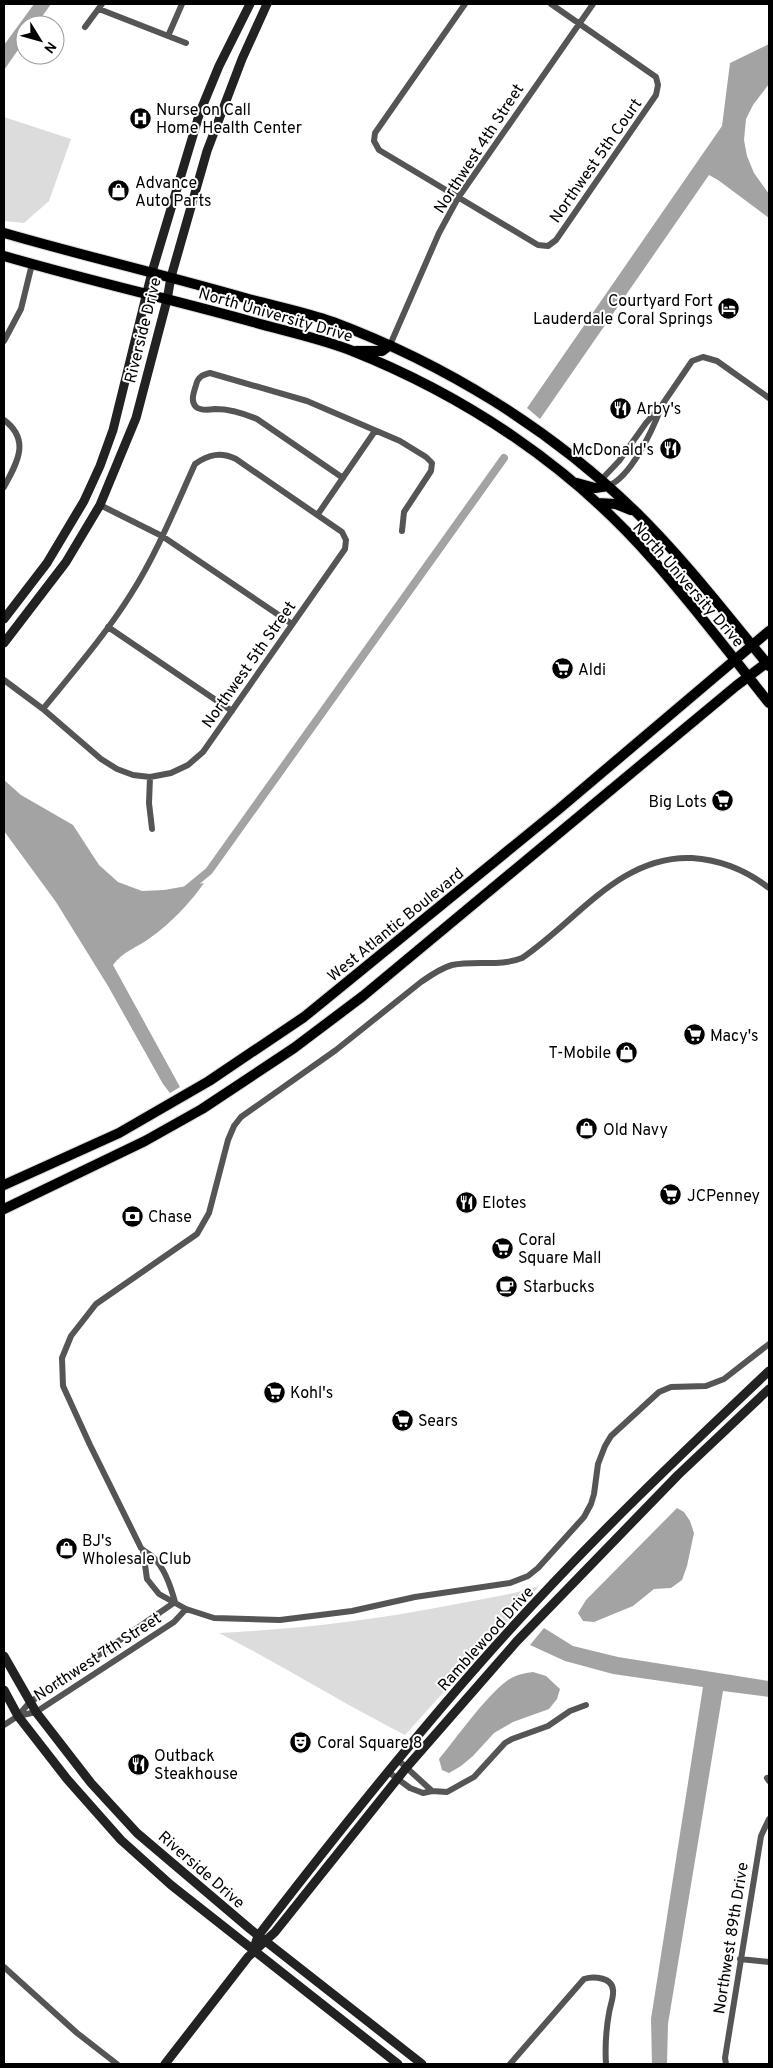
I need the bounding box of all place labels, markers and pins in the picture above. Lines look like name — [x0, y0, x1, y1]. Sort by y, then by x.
place label: Nurse on Call Home Health Center — [156, 101, 302, 139]
hospital icon: Nurse on Call Home Health Center — [128, 106, 152, 130]
place label: Advance Auto Parts — [135, 174, 212, 212]
shop icon: Advance Auto Parts — [107, 179, 131, 203]
place label: Courtyard Fort Lauderdale Coral Springs — [533, 292, 713, 330]
hotel icon: Courtyard Fort Lauderdale Coral Springs — [717, 297, 741, 321]
restaurant icon: Arby's — [608, 396, 632, 420]
place label: Arby's — [636, 400, 681, 420]
restaurant icon: McDonald's — [658, 437, 682, 461]
place label: McDonald's — [572, 441, 654, 461]
supermarket icon: Aldi — [550, 657, 574, 681]
place label: Aldi — [578, 661, 606, 681]
supermarket icon: Big Lots — [711, 789, 735, 813]
place label: Big Lots — [649, 793, 707, 813]
supermarket icon: Macy's — [682, 1023, 706, 1047]
place label: Macy's — [710, 1027, 759, 1047]
shop icon: T-Mobile — [615, 1040, 639, 1064]
place label: T-Mobile — [549, 1044, 611, 1064]
shop icon: Old Navy — [575, 1117, 599, 1141]
place label: Old Navy — [603, 1121, 668, 1141]
supermarket icon: JCPenney — [659, 1183, 683, 1207]
place label: JCPenney — [687, 1187, 760, 1207]
restaurant icon: Elotes — [454, 1190, 478, 1214]
place label: Elotes — [482, 1194, 526, 1214]
bank icon: Chase — [120, 1204, 144, 1228]
place label: Chase — [148, 1208, 192, 1228]
place label: Coral Square Mall — [518, 1231, 601, 1269]
supermarket icon: Coral Square Mall — [490, 1236, 514, 1260]
cafe icon: Starbucks — [495, 1274, 519, 1298]
place label: Starbucks — [523, 1278, 595, 1298]
supermarket icon: Kohl's — [262, 1380, 286, 1404]
place label: Kohl's — [290, 1384, 333, 1404]
supermarket icon: Sears — [390, 1408, 414, 1432]
place label: Sears — [418, 1412, 458, 1432]
place label: BJ's Wholesale Club — [82, 1532, 191, 1570]
shop icon: BJ's Wholesale Club — [54, 1537, 78, 1561]
theatre icon: Coral Square 8 — [289, 1730, 313, 1754]
place label: Coral Square 8 — [317, 1734, 423, 1754]
place label: Outback Steakhouse — [154, 1747, 238, 1785]
restaurant icon: Outback Steakhouse — [126, 1752, 150, 1776]

